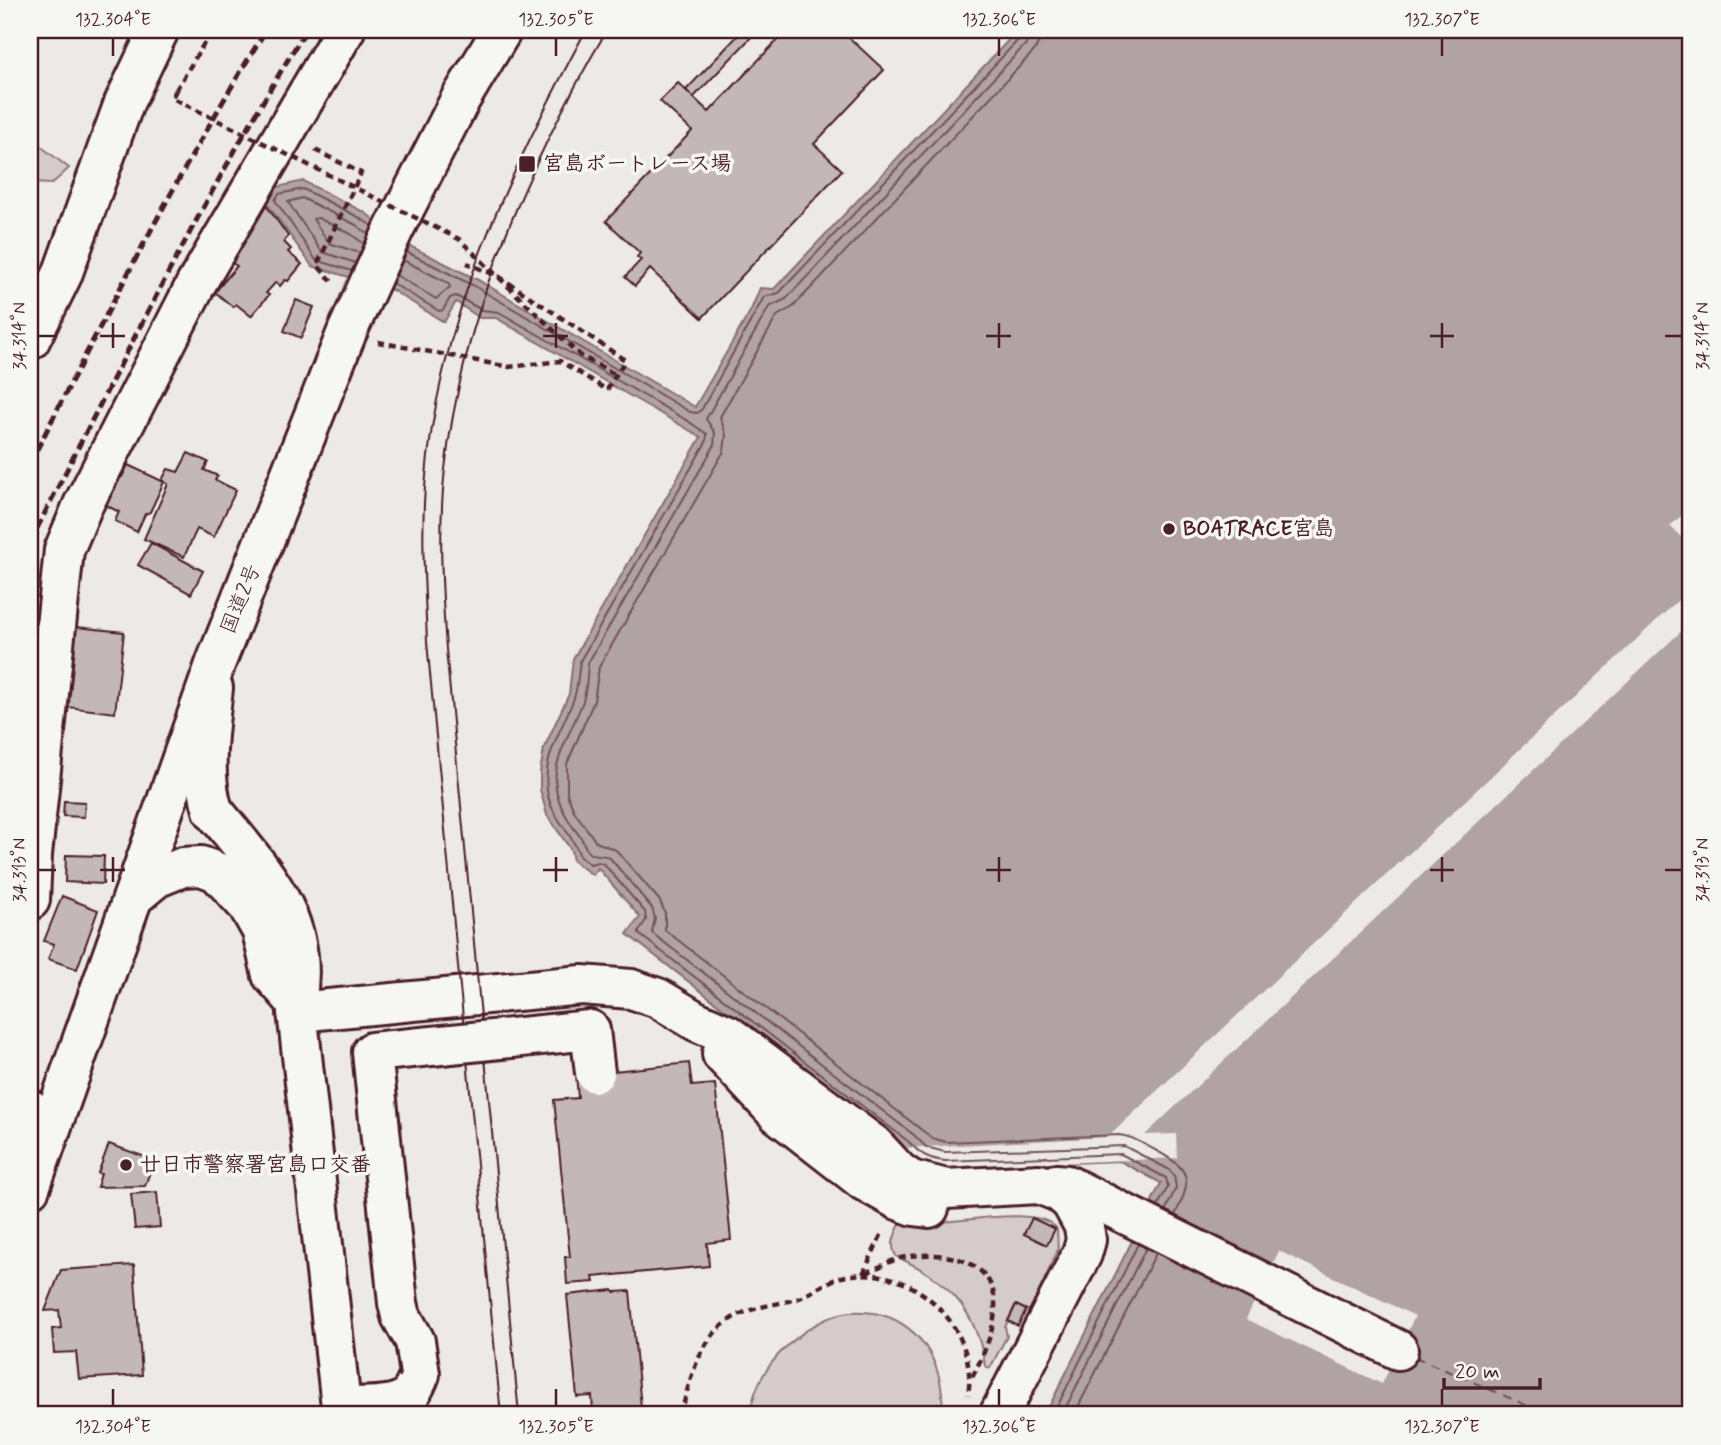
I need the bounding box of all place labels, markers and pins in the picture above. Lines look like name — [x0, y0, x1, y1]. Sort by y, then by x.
place label: 宮島ボートレース場 — [543, 150, 732, 178]
marker: 宮島ボートレース場 — [517, 154, 537, 174]
place label: BOATRACE宮島 — [1183, 515, 1334, 543]
marker: BOATRACE宮島 — [1161, 521, 1177, 537]
place label: 廿日市警察署宮島口交番 — [140, 1151, 371, 1179]
marker: 廿日市警察署宮島口交番 — [118, 1157, 134, 1173]

